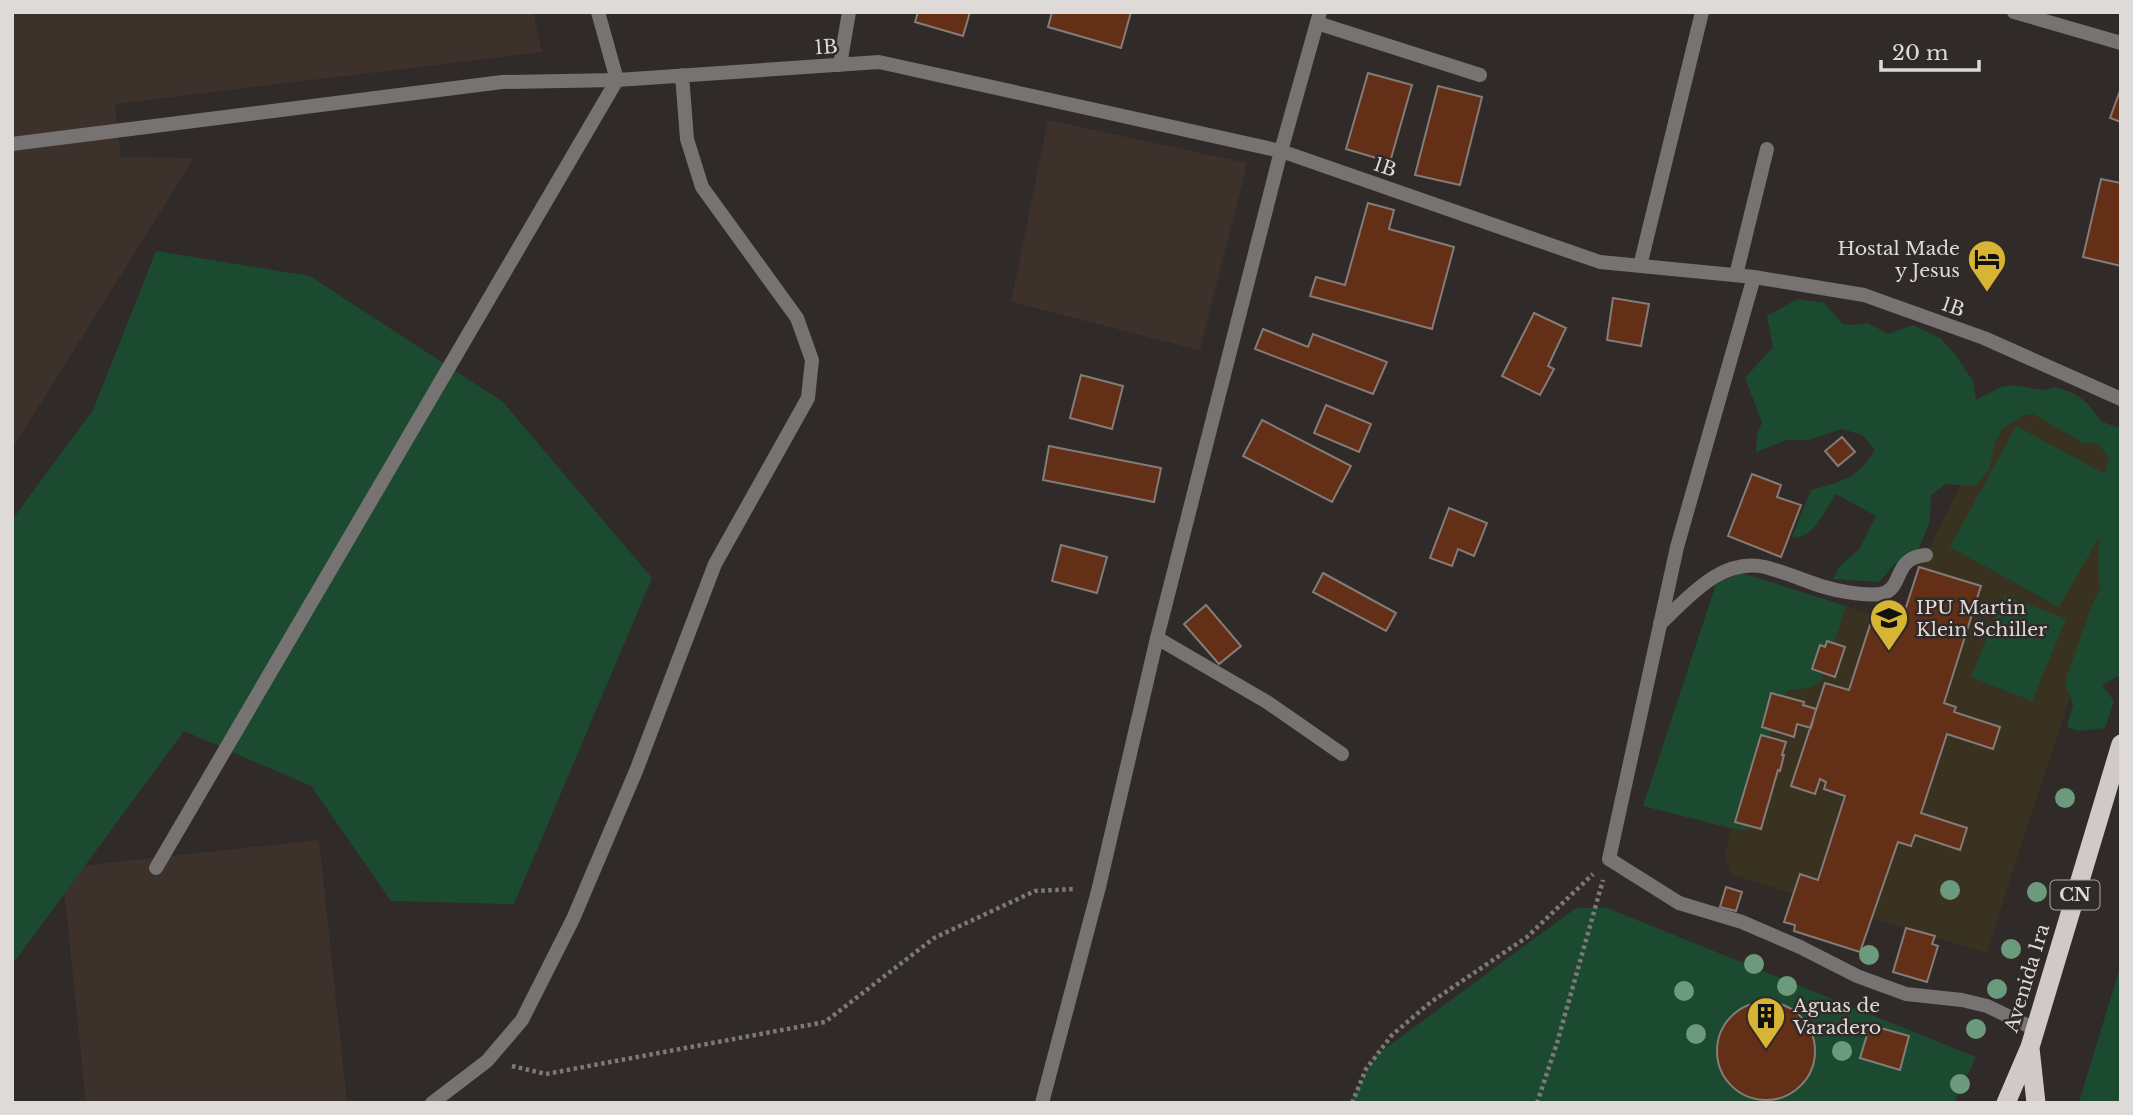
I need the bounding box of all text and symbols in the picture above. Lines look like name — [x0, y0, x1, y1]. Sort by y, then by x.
scale bar — [1881, 28, 1979, 72]
street label: 1B — [814, 35, 838, 59]
text: 20 m — [1892, 40, 1949, 66]
street label: 1B — [1370, 152, 1400, 182]
place label: Hostal Made y Jesus — [1838, 237, 1960, 282]
hotel icon: Hostal Made y Jesus — [1966, 238, 2008, 293]
street label: 1B — [1938, 292, 1968, 322]
place label: IPU Martin Klein Schiller — [1916, 596, 2047, 641]
school or university icon: IPU Martin Klein Schiller — [1868, 597, 1910, 652]
road number: CN — [2050, 880, 2100, 910]
street label: Avenida 1ra — [1999, 921, 2054, 1036]
place label: Aguas de Varadero — [1792, 994, 1881, 1039]
building icon: Aguas de Varadero — [1745, 995, 1787, 1050]

